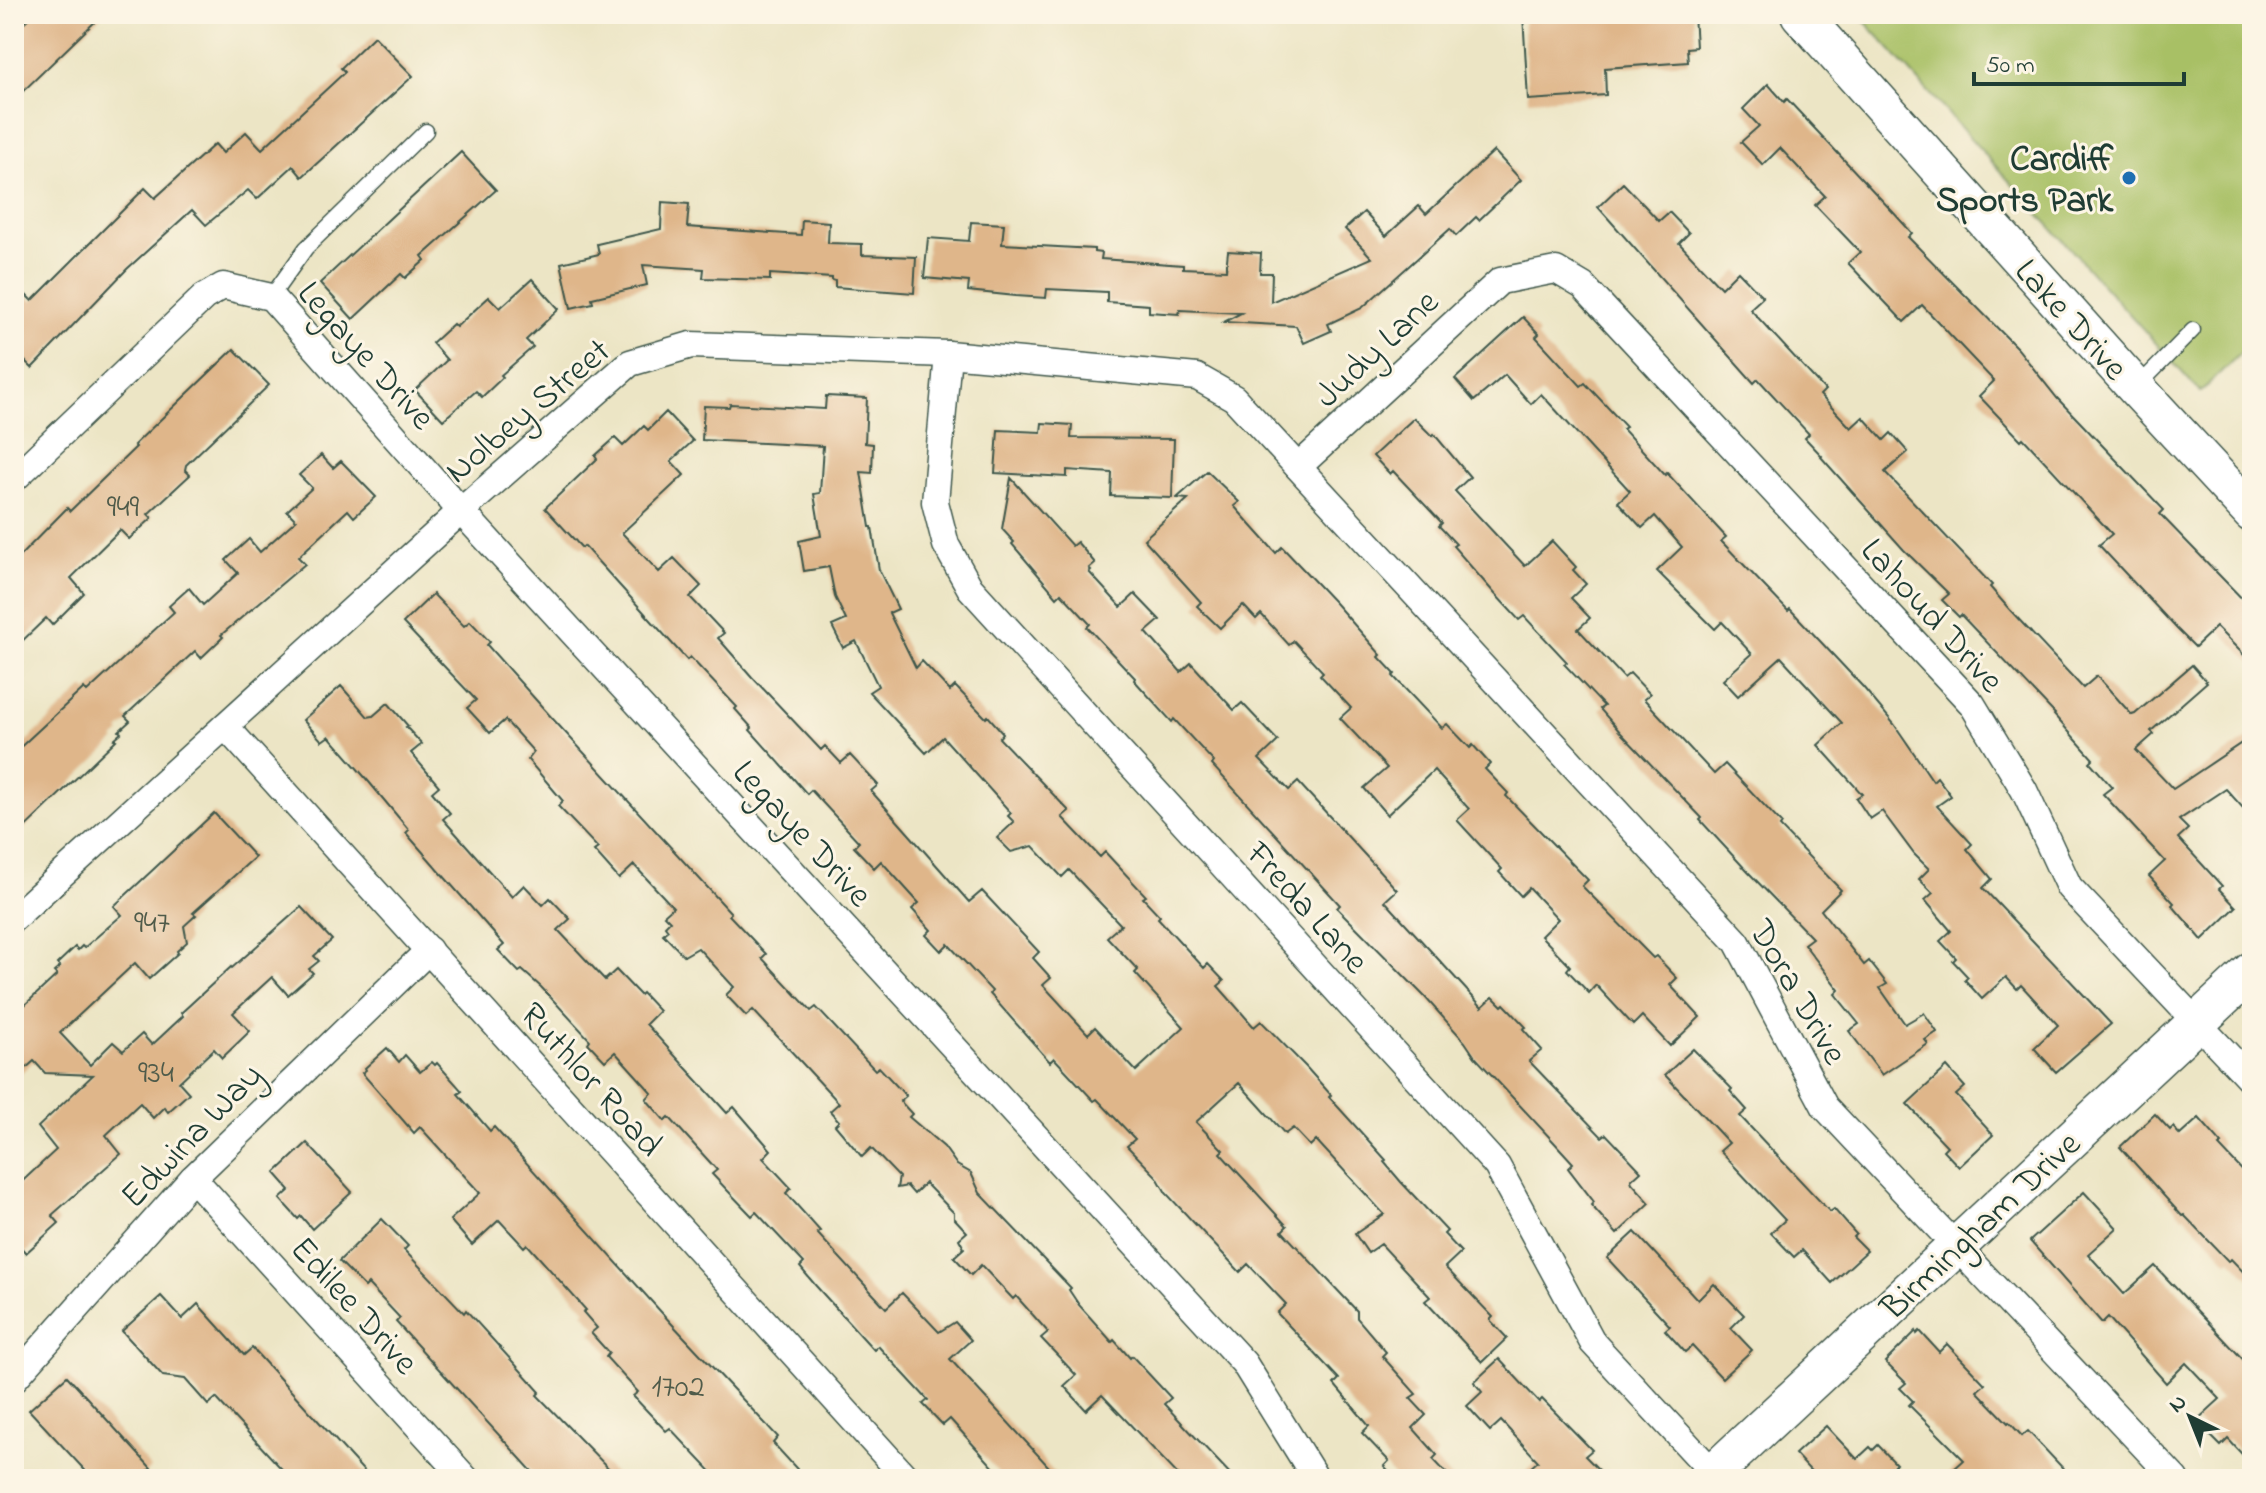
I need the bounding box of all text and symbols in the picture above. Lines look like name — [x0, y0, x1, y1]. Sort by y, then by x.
scale bar — [1974, 36, 2184, 86]
text: 50 m — [1986, 49, 2035, 84]
place label: Cardiff Sports Park — [1936, 135, 2114, 229]
marker: Cardiff Sports Park — [2120, 169, 2138, 187]
street label: Lake Drive — [2000, 248, 2140, 395]
street label: Legaye Drive — [283, 270, 447, 444]
street label: Judy Lane — [1304, 278, 1453, 422]
street label: Nolbey Street — [434, 327, 624, 498]
house number: 949 — [107, 485, 140, 532]
street label: Lahoud Drive — [1846, 527, 2016, 707]
street label: Legaye Drive — [718, 749, 884, 922]
street label: Freda Lane — [1231, 830, 1380, 988]
house number: 947 — [134, 901, 170, 948]
street label: Dora Drive — [1733, 910, 1859, 1076]
street label: Ruthlor Road — [505, 992, 674, 1170]
house number: 934 — [138, 1051, 174, 1098]
street label: Edwina Way — [110, 1052, 277, 1222]
street label: Birmingham Drive — [1869, 1120, 2095, 1335]
street label: Edilee Drive — [276, 1226, 430, 1389]
house number: 1702 — [651, 1365, 705, 1412]
north arrow — [2150, 1377, 2230, 1457]
text: N — [2162, 1388, 2195, 1421]

